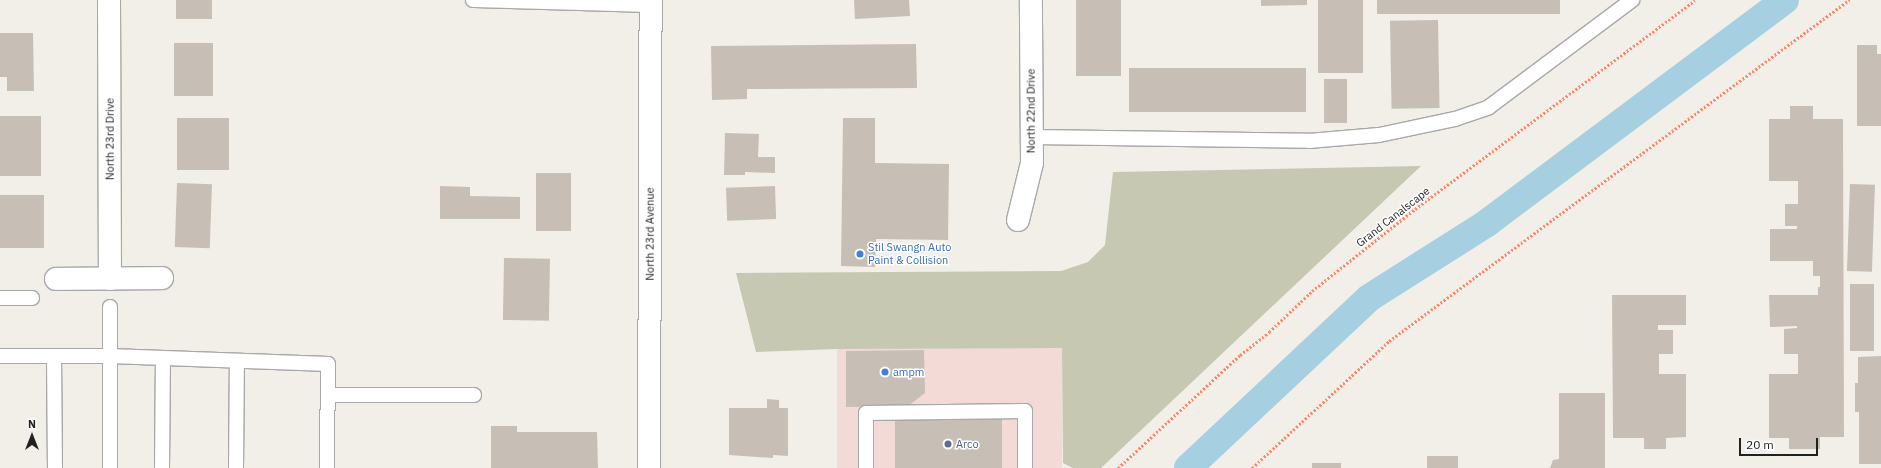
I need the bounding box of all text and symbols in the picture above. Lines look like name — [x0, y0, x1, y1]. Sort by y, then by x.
street label: North 22nd Drive — [1024, 69, 1038, 153]
street label: North 23rd Drive — [103, 98, 117, 180]
street label: Grand Canalscape — [1354, 184, 1432, 250]
street label: North 23rd Avenue — [643, 187, 657, 281]
place label: Stil Swangn Auto Paint & Collision — [868, 241, 951, 267]
marker: Stil Swangn Auto Paint & Collision — [855, 249, 865, 259]
place label: ampm — [893, 365, 924, 379]
marker: ampm — [880, 367, 890, 377]
north arrow — [12, 416, 52, 456]
text: N — [28, 417, 36, 431]
scale bar — [1741, 430, 1820, 456]
place label: Arco — [956, 437, 979, 451]
text: 20 m — [1746, 437, 1774, 452]
marker: Arco — [943, 439, 953, 449]

